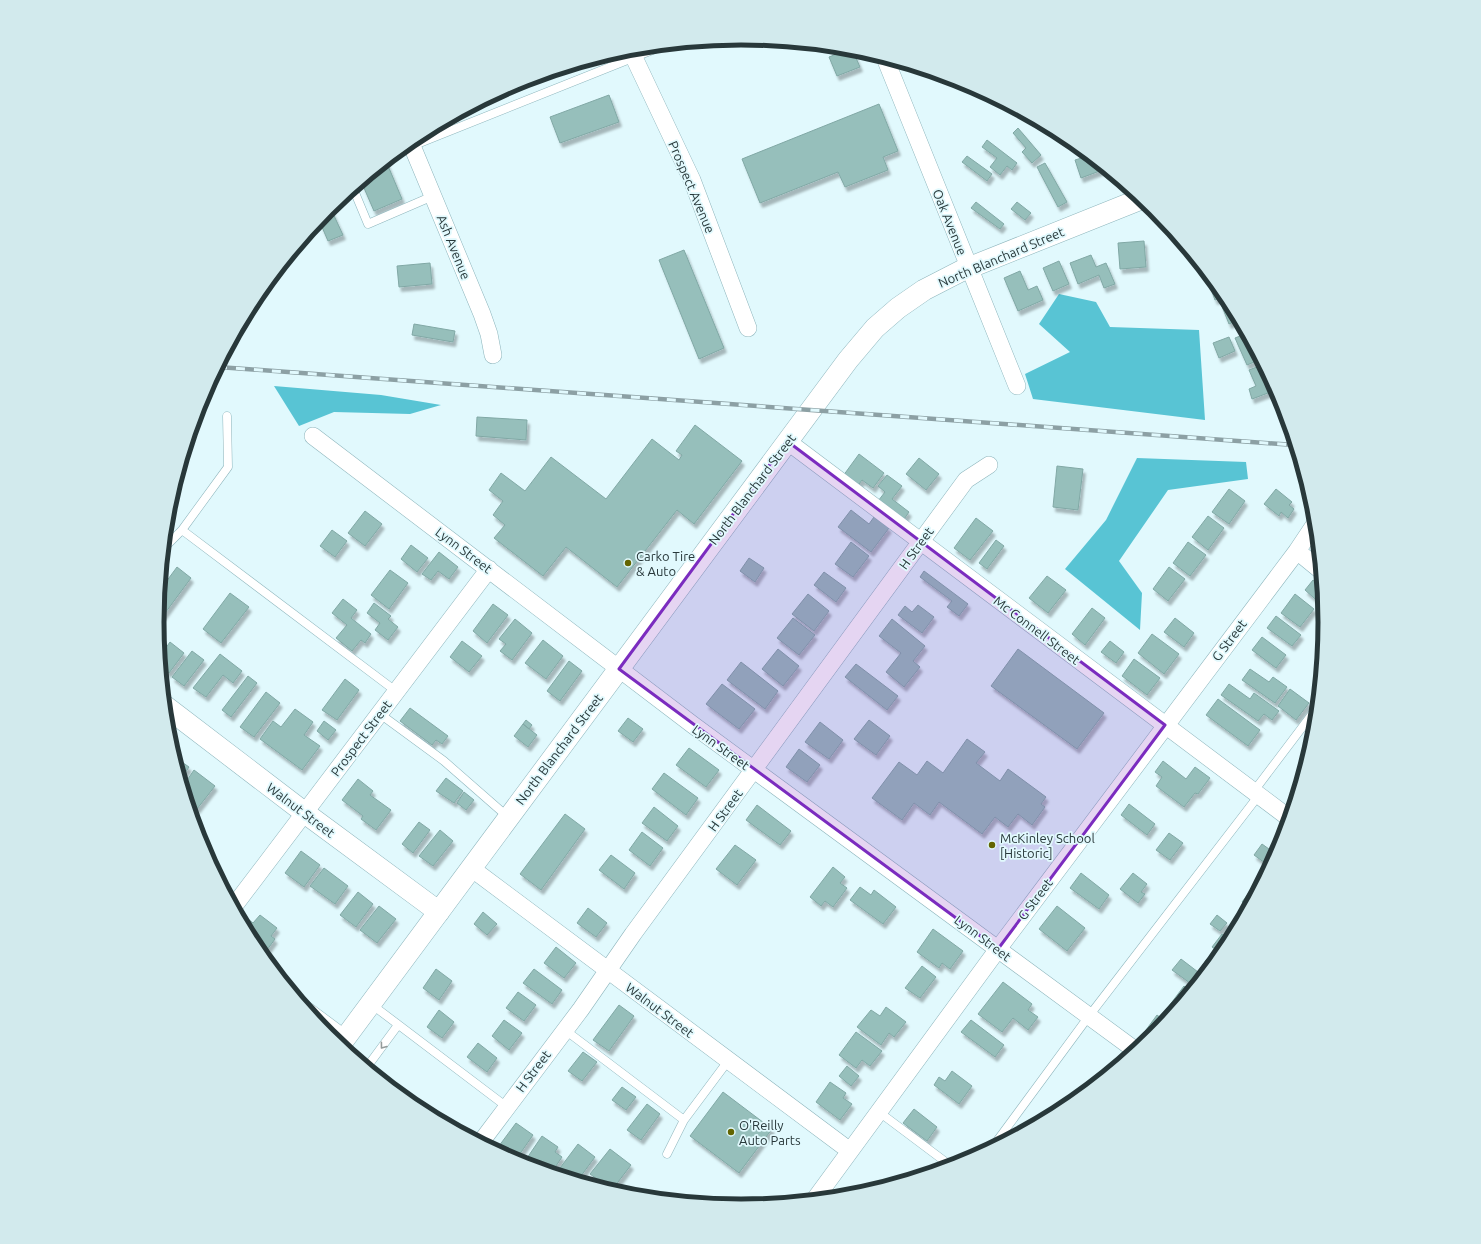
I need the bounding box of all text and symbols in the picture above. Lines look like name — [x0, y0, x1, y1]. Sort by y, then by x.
street label: Prospect Avenue — [666, 139, 718, 235]
street label: Oak Avenue — [930, 187, 970, 257]
street label: Ash Avenue — [435, 213, 473, 281]
street label: North Blanchard Street — [936, 224, 1066, 290]
street label: North Blanchard Street — [706, 431, 798, 547]
street label: Lynn Street — [433, 524, 495, 576]
street label: H Street — [896, 524, 936, 572]
place label: Carko Tire & Auto — [636, 549, 695, 578]
marker: Carko Tire & Auto — [623, 558, 633, 568]
street label: Mc Connell Street — [991, 593, 1083, 667]
street label: G Street — [1209, 617, 1249, 663]
street label: North Blanchard Street — [513, 691, 605, 807]
street label: Prospect Street — [328, 697, 394, 779]
street label: Lynn Street — [690, 722, 752, 772]
street label: Walnut Street — [264, 780, 338, 840]
street label: H Street — [705, 786, 745, 834]
place label: McKinley School [Historic] — [1000, 831, 1095, 860]
marker: McKinley School [Historic] — [987, 840, 997, 850]
street label: G Street — [1015, 876, 1055, 922]
street label: Lynn Street — [952, 912, 1014, 964]
street label: Walnut Street — [623, 980, 697, 1040]
one-way arrow — [380, 1042, 387, 1049]
street label: H Street — [513, 1047, 553, 1095]
place label: O'Reilly Auto Parts — [739, 1118, 801, 1147]
marker: O'Reilly Auto Parts — [726, 1127, 736, 1137]

